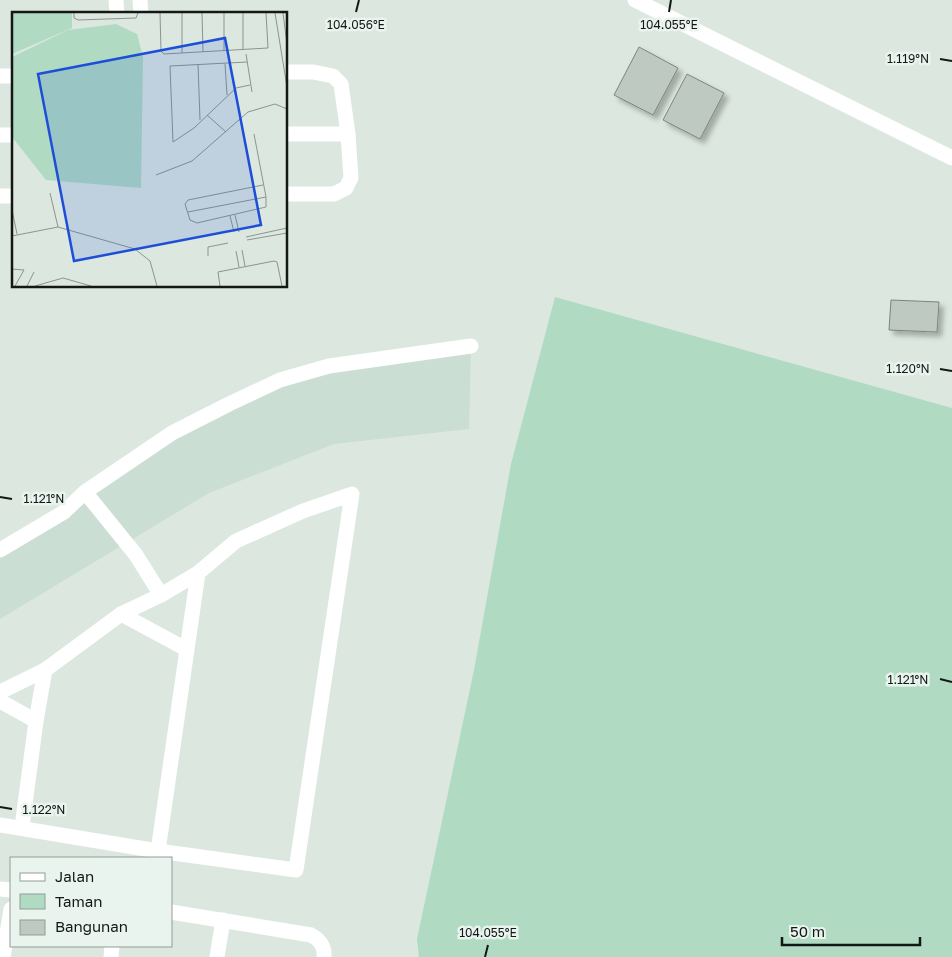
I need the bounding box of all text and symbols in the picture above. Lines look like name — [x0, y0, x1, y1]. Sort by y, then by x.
inset map — [12, 12, 288, 288]
text: 104.056°E — [327, 17, 385, 32]
text: 104.055°E — [640, 17, 698, 32]
text: 1.119°N — [887, 51, 929, 66]
text: 1.120°N — [886, 361, 930, 376]
text: 1.121°N — [24, 491, 64, 506]
text: 1.121°N — [888, 672, 928, 687]
text: 1.122°N — [23, 802, 65, 817]
legend — [10, 857, 172, 947]
text: Jalan — [55, 867, 94, 885]
text: Taman — [55, 892, 102, 910]
scale bar — [782, 914, 920, 946]
text: Bangunan — [55, 917, 128, 935]
text: 50 m — [790, 922, 825, 940]
text: 104.055°E — [459, 925, 517, 940]

